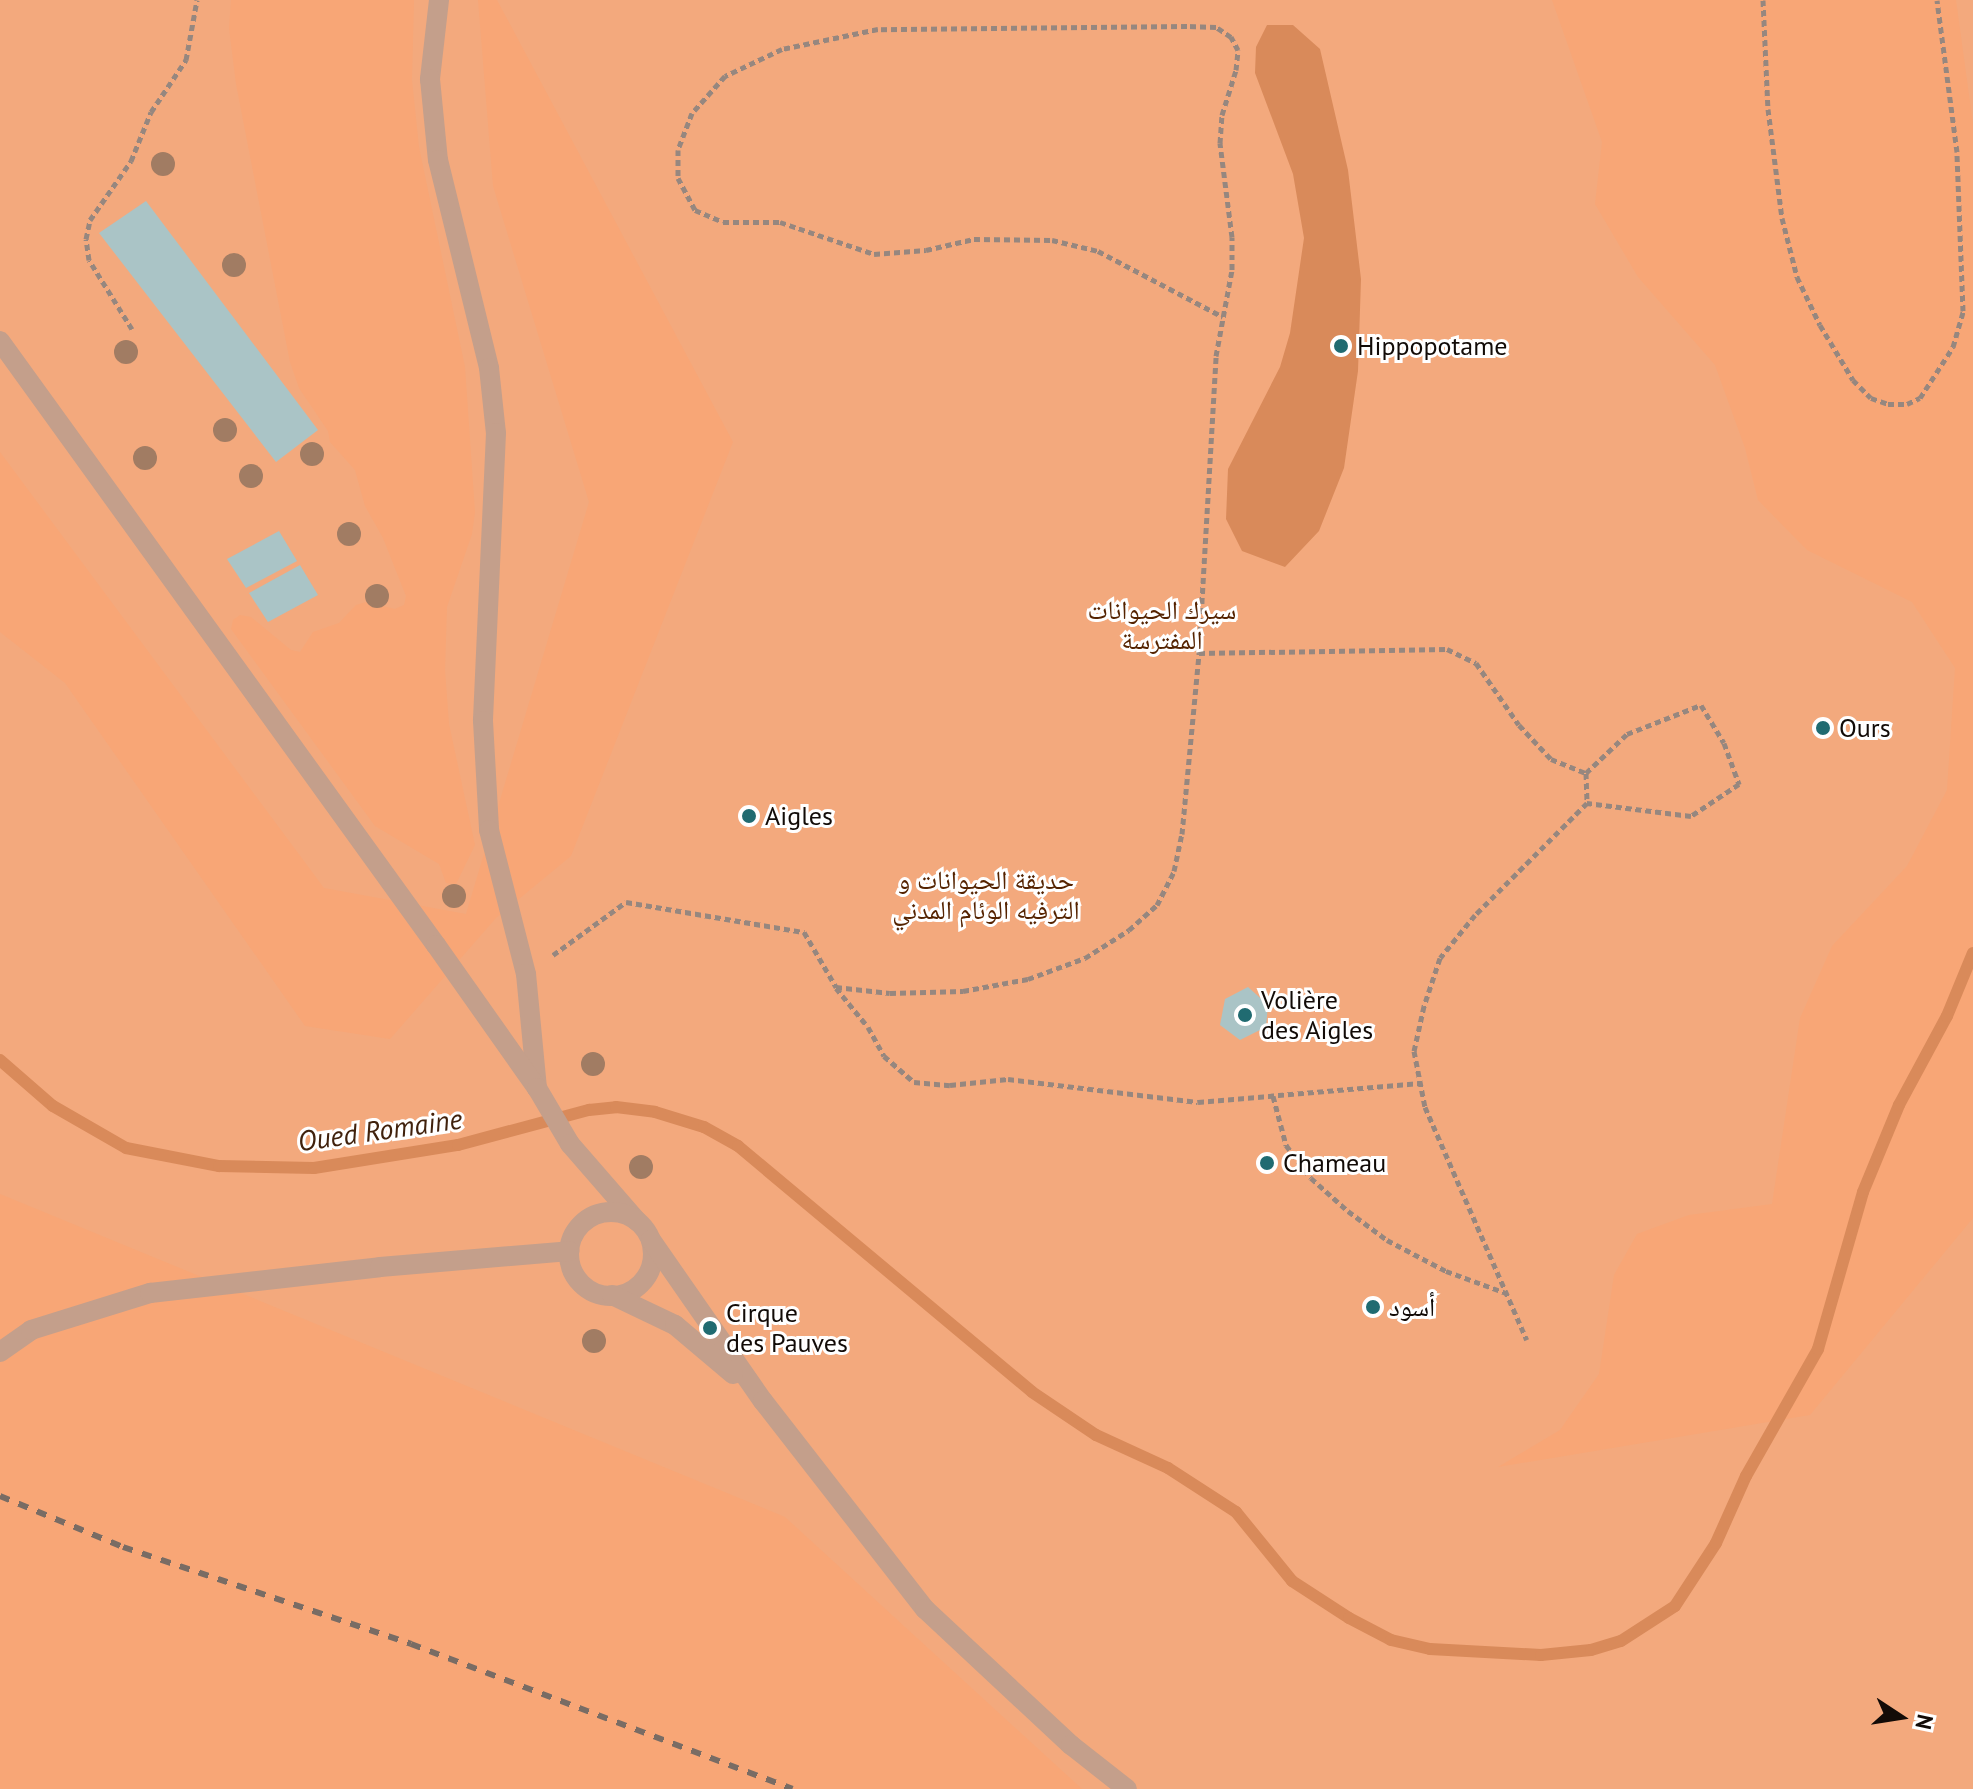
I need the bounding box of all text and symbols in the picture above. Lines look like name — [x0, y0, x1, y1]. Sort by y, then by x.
place label: Hippopotame — [1357, 330, 1508, 362]
marker: Hippopotame — [1332, 337, 1350, 355]
park label: سيرك الحيوانات المفترسة — [1088, 594, 1236, 656]
place label: Ours — [1839, 712, 1891, 744]
marker: Ours — [1814, 719, 1832, 737]
place label: Aigles — [765, 800, 833, 832]
marker: Aigles — [740, 807, 758, 825]
park label: حديقة الحيوانات و الترفيه الوئام المدني — [892, 864, 1080, 926]
place label: Volière des Aigles — [1261, 984, 1374, 1046]
marker: Volière des Aigles — [1236, 1006, 1254, 1024]
water label: Oued Romaine — [296, 1102, 464, 1158]
place label: Chameau — [1283, 1147, 1386, 1179]
marker: Chameau — [1258, 1154, 1276, 1172]
place label: أسود — [1389, 1291, 1435, 1323]
place label: Cirque des Pauves — [726, 1297, 848, 1358]
marker: أسود — [1364, 1298, 1382, 1316]
marker: Cirque des Pauves — [701, 1319, 719, 1337]
north arrow — [1861, 1677, 1941, 1757]
text: N — [1909, 1712, 1940, 1732]

